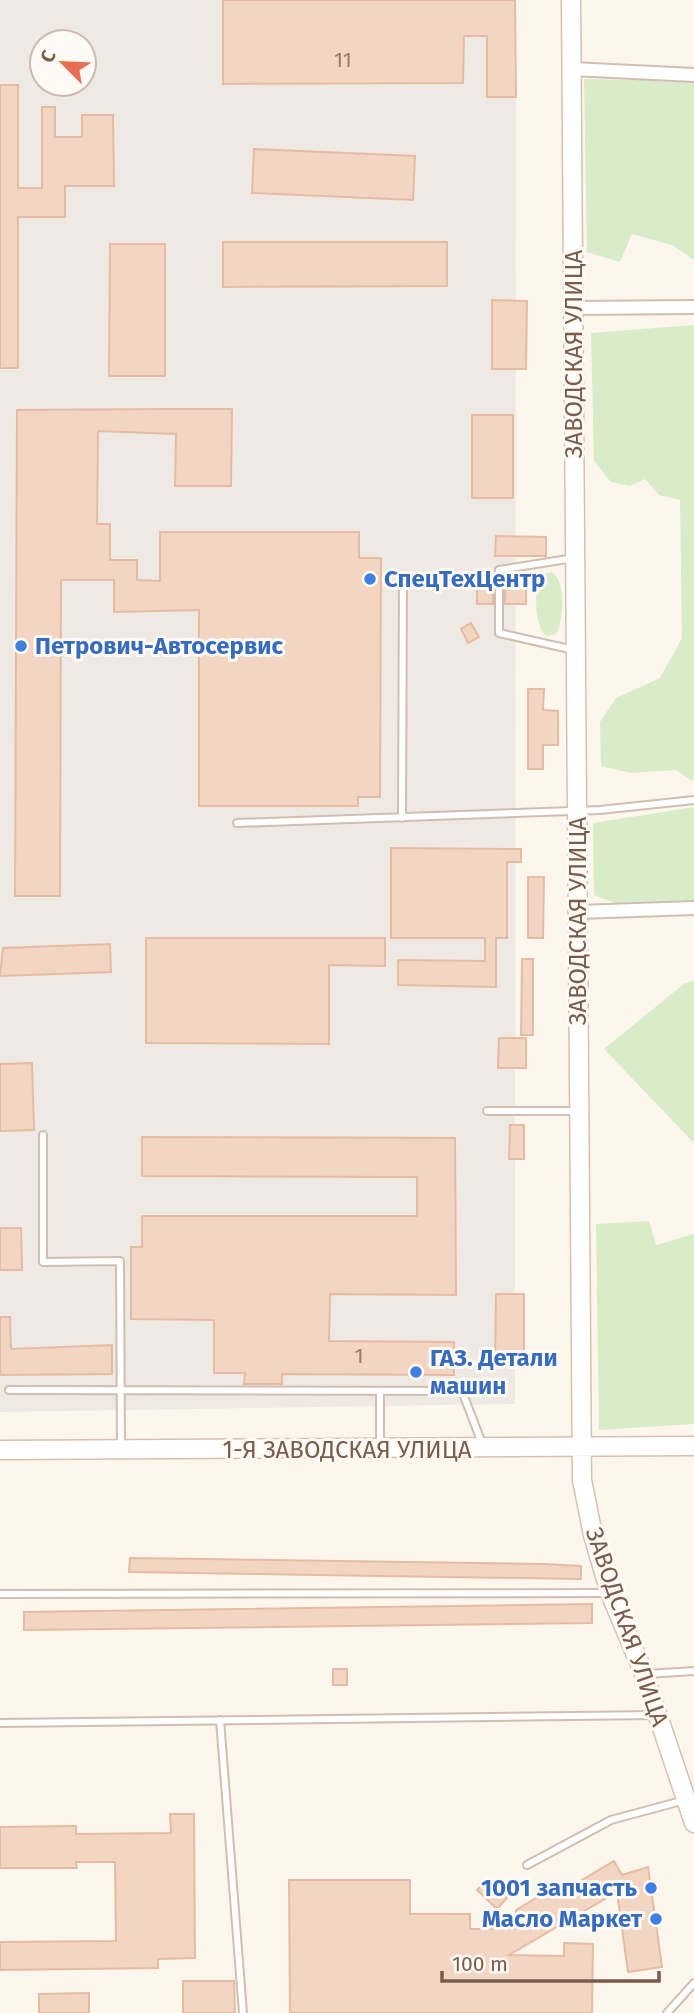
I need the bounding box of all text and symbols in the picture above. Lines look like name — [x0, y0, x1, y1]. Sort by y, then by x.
north arrow — [28, 28, 98, 98]
text: С — [35, 47, 61, 66]
house number: 11 — [334, 47, 352, 73]
street label: ЗАВОДСКАЯ УЛИЦА — [560, 250, 588, 458]
place label: СпецТехЦентр — [384, 565, 545, 593]
marker: СпецТехЦентр — [362, 571, 378, 587]
place label: Петрович-Автосервис — [35, 632, 283, 660]
marker: Петрович-Автосервис — [13, 638, 29, 654]
street label: ЗАВОДСКАЯ УЛИЦА — [564, 817, 592, 1025]
house number: 1 — [354, 1343, 364, 1369]
place label: ГАЗ. Детали машин — [430, 1344, 558, 1400]
marker: ГАЗ. Детали машин — [408, 1364, 424, 1380]
street label: 1-Я ЗАВОДСКАЯ УЛИЦА — [223, 1436, 472, 1464]
street label: ЗАВОДСКАЯ УЛИЦА — [580, 1524, 674, 1730]
place label: 1001 запчасть — [481, 1874, 637, 1902]
marker: 1001 запчасть — [643, 1880, 659, 1896]
place label: Масло Маркет — [482, 1905, 643, 1933]
marker: Масло Маркет — [648, 1911, 664, 1927]
scale bar — [442, 1940, 659, 1984]
text: 100 m — [452, 1951, 508, 1977]

